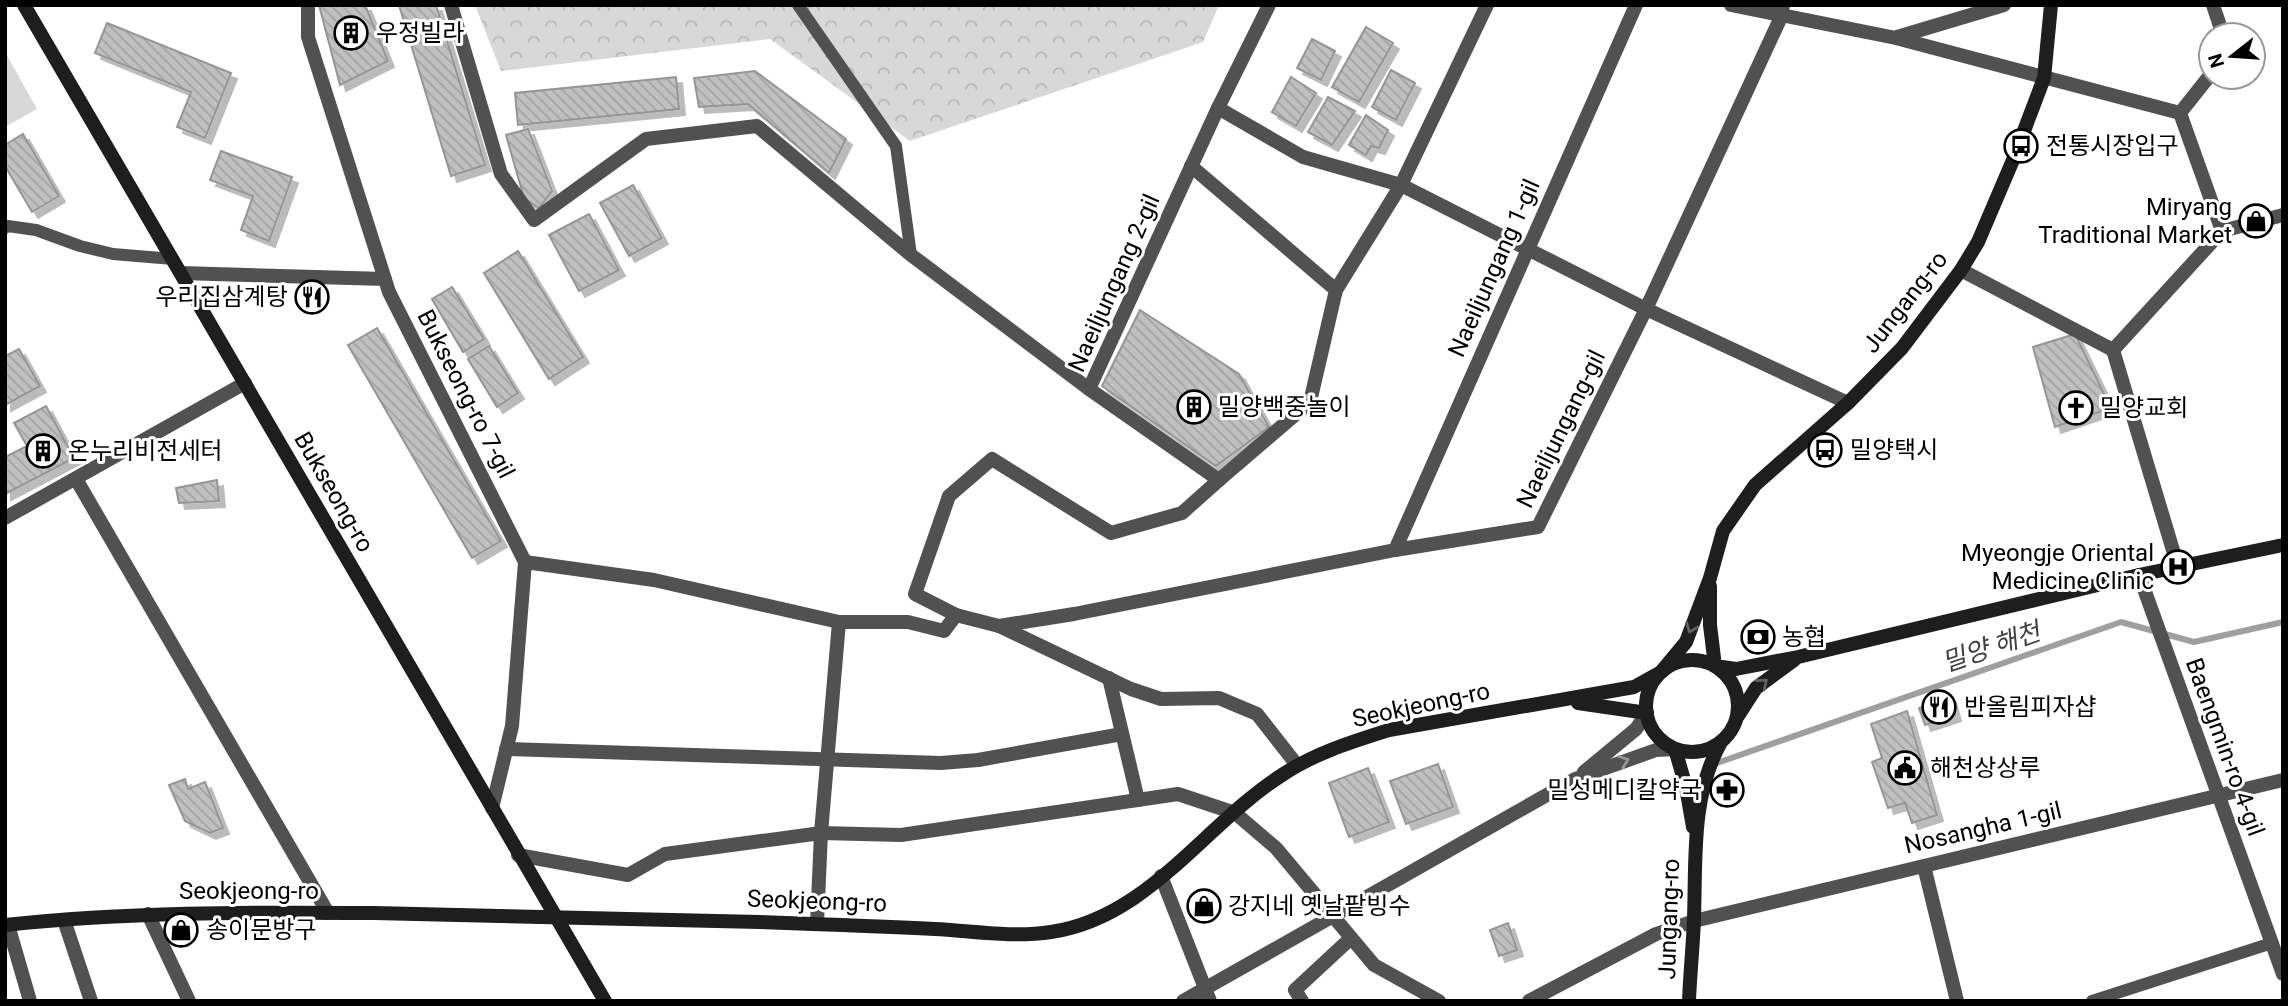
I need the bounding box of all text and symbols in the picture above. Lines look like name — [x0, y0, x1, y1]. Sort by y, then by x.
building icon: 우정빌라 — [332, 14, 370, 52]
place label: 우정빌라 — [376, 19, 464, 47]
north arrow — [2197, 21, 2267, 91]
text: N — [2203, 51, 2229, 71]
bus stop icon: 전통시장입구 — [2002, 127, 2040, 165]
place label: 전통시장입구 — [2046, 132, 2178, 160]
street label: Naeiljungang 1-gil — [1442, 175, 1546, 361]
street label: Naeiljungang 2-gil — [1062, 190, 1166, 376]
place label: Miryang Traditional Market — [2038, 193, 2232, 249]
shop icon: Miryang Traditional Market — [2237, 202, 2275, 240]
street label: Jungang-ro — [1857, 246, 1953, 358]
restaurant icon: 우리집삼계탕 — [293, 278, 331, 316]
place label: 우리집삼계탕 — [156, 283, 288, 311]
street label: Bukseong-ro 7-gil — [411, 305, 521, 483]
street label: Naeiljungang-gil — [1511, 346, 1611, 512]
building icon: 밀양백중놀이 — [1175, 388, 1213, 426]
church icon: 밀양교회 — [2057, 389, 2095, 427]
place label: 밀양백중놀이 — [1218, 393, 1350, 421]
place label: 밀양교회 — [2100, 394, 2188, 422]
street label: Bukseong-ro — [288, 427, 380, 557]
bus stop icon: 밀양택시 — [1806, 431, 1844, 469]
building icon: 온누리비전세터 — [24, 432, 62, 470]
place label: 밀양택시 — [1850, 436, 1938, 464]
place label: 온누리비전세터 — [68, 437, 223, 465]
place label: Myeongje Oriental Medicine Clinic — [1961, 539, 2154, 595]
hospital icon: Myeongje Oriental Medicine Clinic — [2159, 548, 2197, 586]
water label: 밀양 해천 — [1938, 615, 2047, 678]
bank icon: 농협 — [1739, 618, 1777, 656]
one-way arrow — [1685, 622, 1699, 634]
place label: 농협 — [1782, 623, 1826, 651]
street label: Baengmin-ro 4-gil — [2180, 654, 2270, 840]
street label: Seokjeong-ro — [1350, 677, 1492, 733]
one-way arrow — [1755, 679, 1768, 691]
restaurant icon: 반올림피자샵 — [1920, 688, 1958, 726]
place label: 반올림피자샵 — [1964, 693, 2096, 721]
public building icon: 해천상상루 — [1886, 749, 1924, 787]
place label: 해천상상루 — [1930, 754, 2040, 782]
one-way arrow — [1618, 755, 1630, 769]
pharmacy icon: 밀성메디칼약국 — [1708, 771, 1746, 809]
place label: 밀성메디칼약국 — [1547, 776, 1702, 804]
street label: Nosangha 1-gil — [1902, 796, 2064, 860]
street label: Jungang-ro — [1653, 858, 1685, 980]
street label: Seokjeong-ro — [179, 877, 319, 905]
street label: Seokjeong-ro — [747, 885, 887, 917]
shop icon: 강지네 옛날팥빙수 — [1185, 887, 1223, 925]
place label: 강지네 옛날팥빙수 — [1228, 892, 1411, 920]
shop icon: 송이문방구 — [162, 911, 200, 949]
place label: 송이문방구 — [206, 916, 316, 944]

